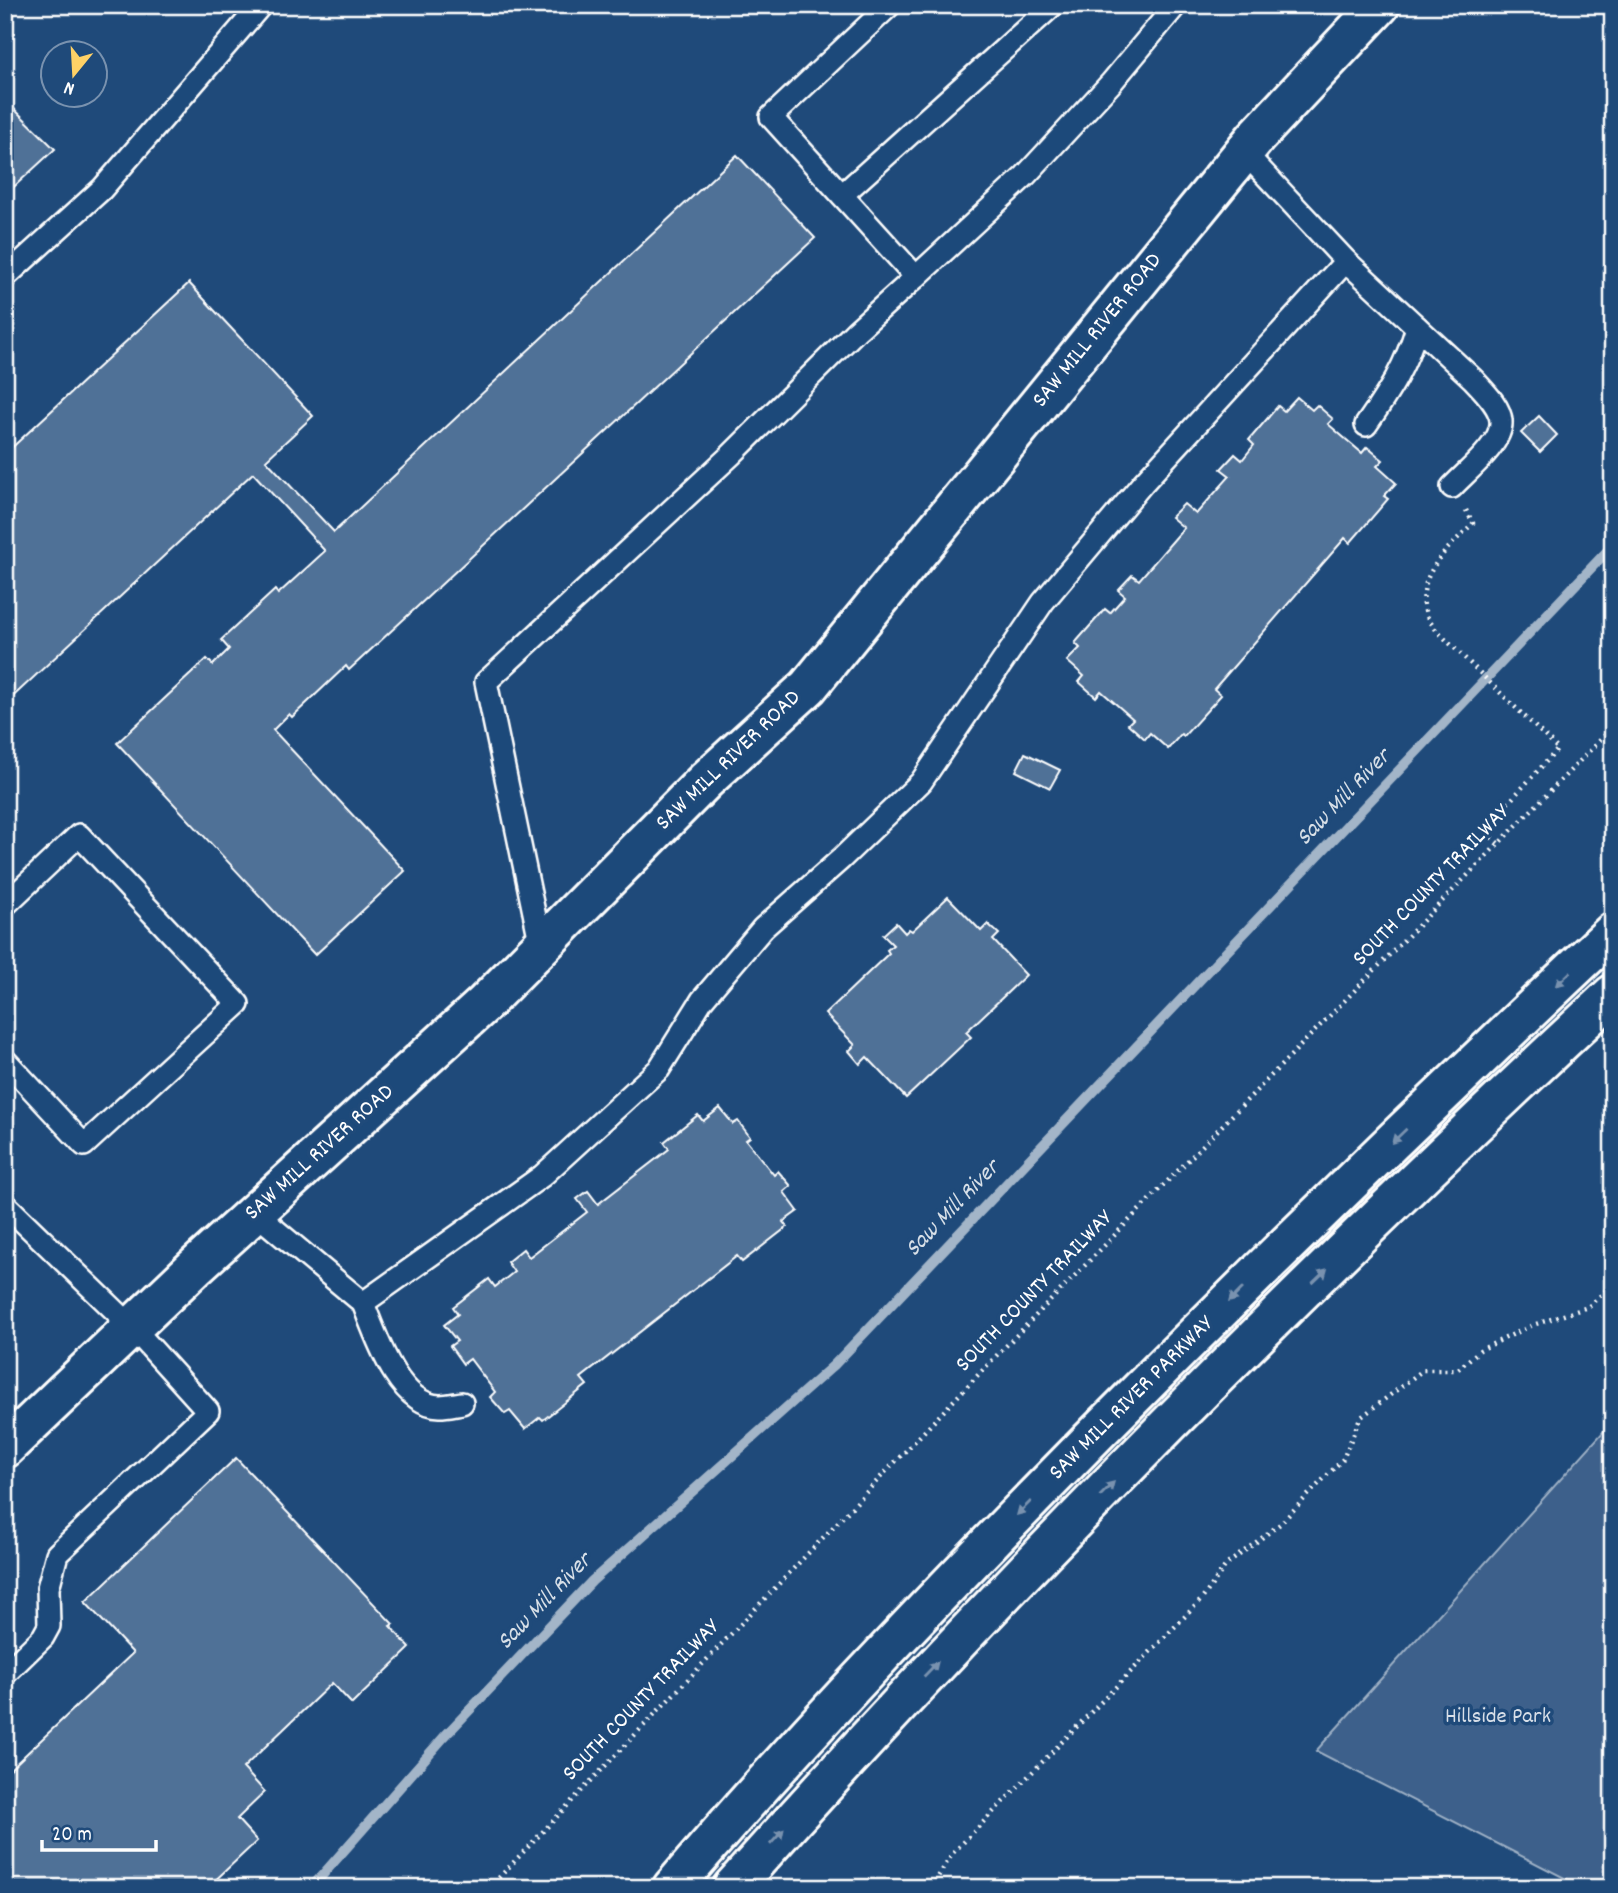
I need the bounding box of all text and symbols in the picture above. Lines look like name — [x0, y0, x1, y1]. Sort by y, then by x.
north arrow — [38, 38, 108, 108]
text: N — [61, 73, 78, 101]
street label: SAW MILL RIVER ROAD — [1025, 246, 1171, 416]
street label: SAW MILL RIVER ROAD — [649, 683, 809, 839]
water label: Saw Mill River — [1289, 739, 1401, 854]
street label: SOUTH COUNTY TRAILWAY — [1346, 797, 1519, 975]
one-way arrow — [1555, 970, 1572, 986]
street label: SAW MILL RIVER ROAD — [238, 1077, 402, 1229]
one-way arrow — [1390, 1127, 1407, 1144]
water label: Saw Mill River — [898, 1150, 1010, 1265]
street label: SOUTH COUNTY TRAILWAY — [949, 1203, 1122, 1381]
one-way arrow — [1312, 1268, 1328, 1284]
one-way arrow — [1228, 1286, 1245, 1302]
street label: SAW MILL RIVER PARKWAY — [1042, 1309, 1222, 1489]
one-way arrow — [1098, 1481, 1115, 1497]
one-way arrow — [1016, 1499, 1032, 1516]
water label: Saw Mill River — [490, 1543, 602, 1658]
street label: SOUTH COUNTY TRAILWAY — [556, 1612, 729, 1790]
one-way arrow — [923, 1661, 940, 1678]
park label: Hillside Park — [1445, 1701, 1551, 1734]
scale bar — [42, 1809, 156, 1853]
text: 20 m — [52, 1821, 92, 1851]
one-way arrow — [769, 1828, 785, 1846]

